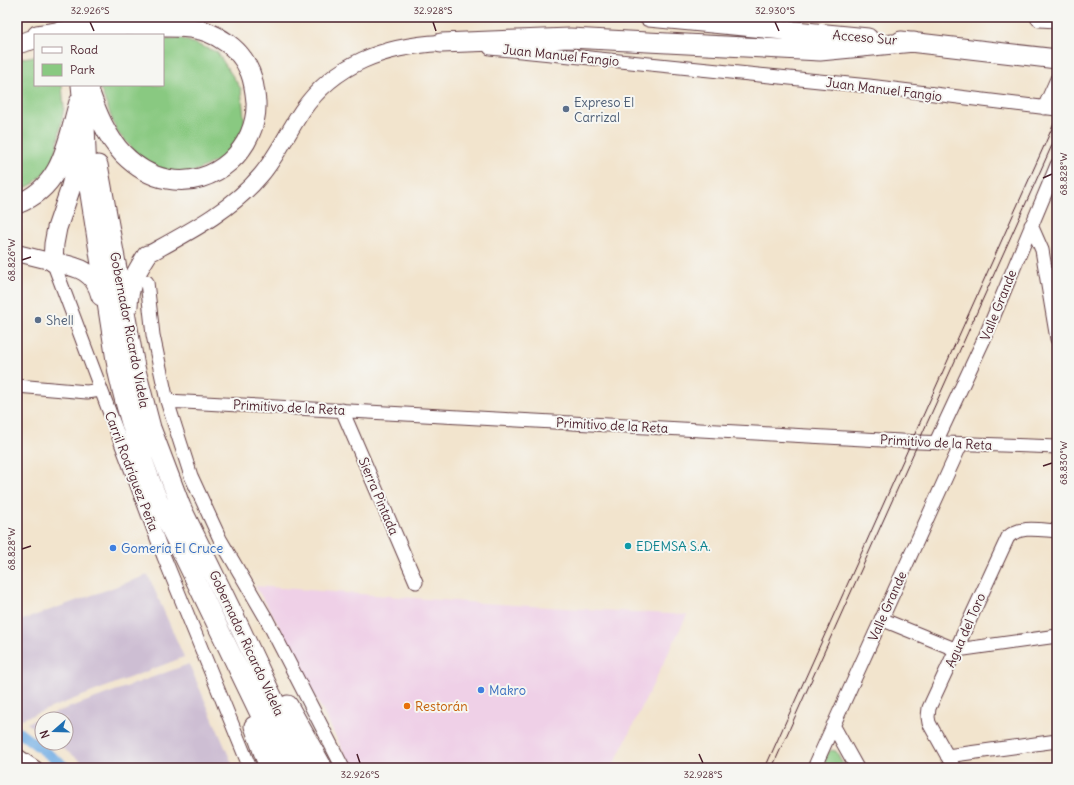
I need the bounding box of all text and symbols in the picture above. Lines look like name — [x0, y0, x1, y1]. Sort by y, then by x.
text: 32.926°S — [70, 4, 110, 17]
text: 32.928°S — [413, 4, 453, 17]
text: 32.930°S — [755, 4, 796, 17]
street label: Acceso Sur — [832, 26, 899, 49]
legend — [34, 34, 164, 86]
street label: Juan Manuel Fangio — [502, 41, 620, 70]
text: Road — [70, 42, 98, 57]
text: Park — [70, 62, 95, 77]
street label: Juan Manuel Fangio — [825, 74, 943, 105]
place label: Expreso El Carrizal — [574, 94, 634, 126]
marker: Expreso El Carrizal — [561, 104, 571, 114]
text: 68.828°W — [1057, 152, 1070, 196]
text: 68.826°W — [5, 238, 18, 282]
street label: Gobernador Ricardo Videla — [106, 251, 153, 410]
street label: Valle Grande — [977, 267, 1020, 343]
place label: Shell — [46, 312, 74, 329]
marker: Shell — [33, 315, 43, 325]
street label: Primitivo de la Reta — [232, 396, 345, 419]
street label: Carril Rodríguez Peña — [101, 409, 162, 534]
street label: Primitivo de la Reta — [555, 414, 668, 437]
street label: Primitivo de la Reta — [879, 431, 992, 454]
text: 68.830°W — [1057, 441, 1070, 485]
street label: Sierra Pintada — [354, 455, 403, 538]
text: 68.828°W — [5, 527, 18, 571]
place label: EDEMSA S.A. — [636, 538, 711, 555]
place label: Gomería El Cruce — [121, 540, 223, 557]
marker: EDEMSA S.A. — [623, 541, 633, 551]
marker: Gomería El Cruce — [108, 543, 118, 553]
street label: Gobernador Ricardo Videla — [205, 568, 288, 719]
street label: Valle Grande — [864, 568, 910, 644]
street label: Agua del Toro — [941, 590, 989, 670]
place label: Makro — [489, 682, 526, 699]
marker: Makro — [476, 685, 486, 695]
place label: Restorán — [415, 698, 468, 715]
marker: Restorán — [402, 701, 412, 711]
north arrow — [34, 711, 74, 751]
text: N — [37, 728, 52, 740]
text: 32.926°S — [340, 768, 380, 781]
text: 32.928°S — [683, 768, 723, 781]

